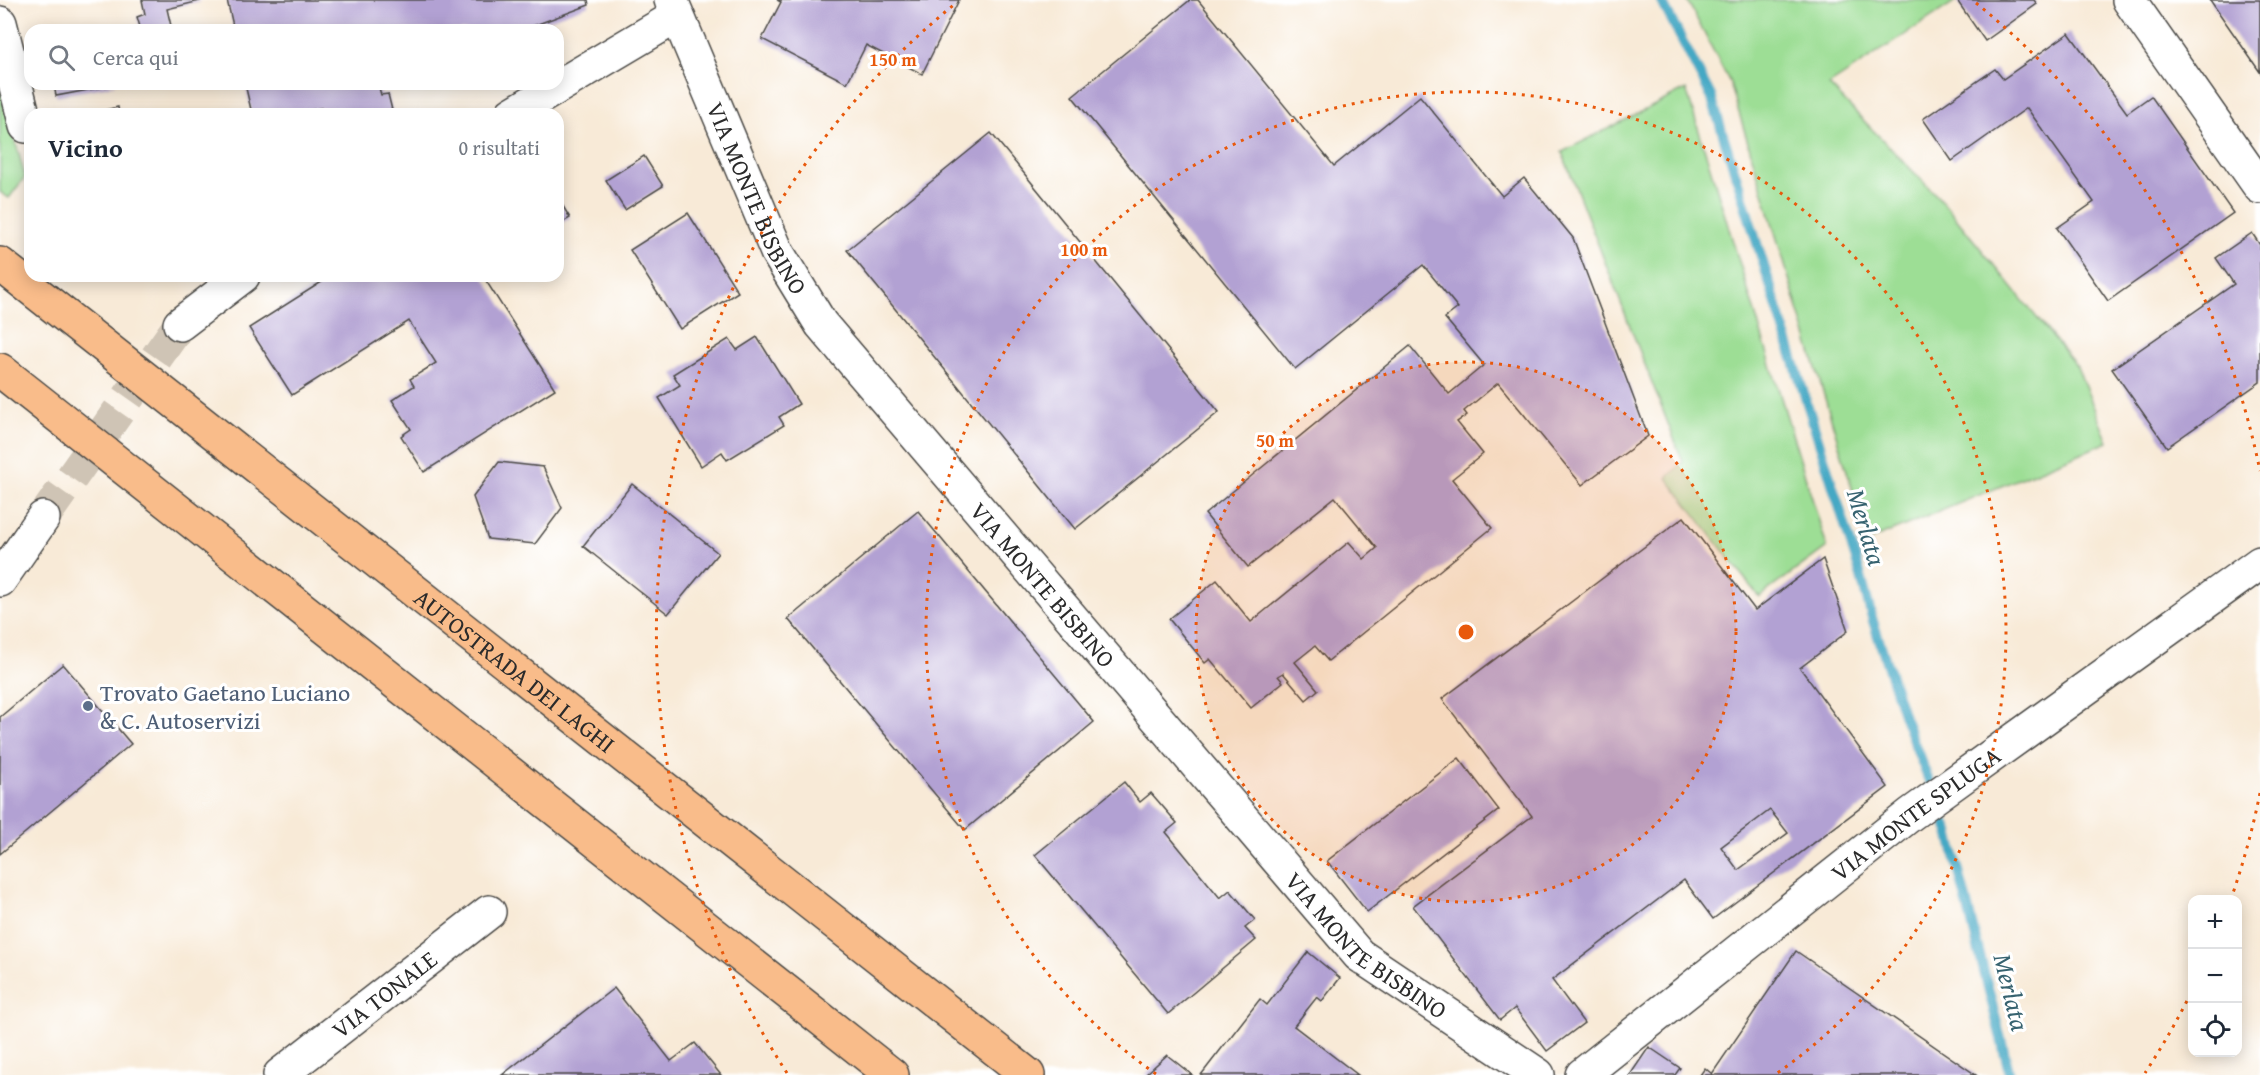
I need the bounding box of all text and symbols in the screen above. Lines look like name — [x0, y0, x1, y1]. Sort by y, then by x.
search box — [24, 24, 564, 90]
icon: search — [45, 41, 78, 74]
text: Cerca qui — [93, 41, 179, 73]
text: 150 m — [869, 46, 917, 73]
street label: VIA MONTE BISBINO — [698, 97, 816, 301]
text: Vicino — [48, 128, 123, 167]
text: 0 risultati — [459, 133, 540, 162]
text: 100 m — [1060, 236, 1108, 263]
text: 50 m — [1256, 427, 1295, 454]
water label: Merlata — [1837, 484, 1897, 570]
street label: VIA MONTE BISBINO — [962, 494, 1124, 675]
street label: AUTOSTRADA DEI LAGHI — [407, 580, 623, 761]
centre of rings — [1456, 622, 1476, 642]
place label: Trovato Gaetano Luciano & C. Autoservizi — [100, 675, 350, 738]
marker: Trovato Gaetano Luciano & C. Autoservizi — [81, 699, 95, 713]
street label: VIA MONTE SPLUGA — [1823, 737, 2008, 889]
street label: VIA MONTE BISBINO — [1278, 864, 1454, 1027]
map controls — [2188, 895, 2242, 1057]
button: + — [2188, 895, 2242, 949]
street label: VIA TONALE — [324, 942, 444, 1046]
water label: Merlata — [1984, 949, 2040, 1035]
button: − — [2188, 949, 2242, 1003]
button: locate — [2188, 1003, 2242, 1057]

